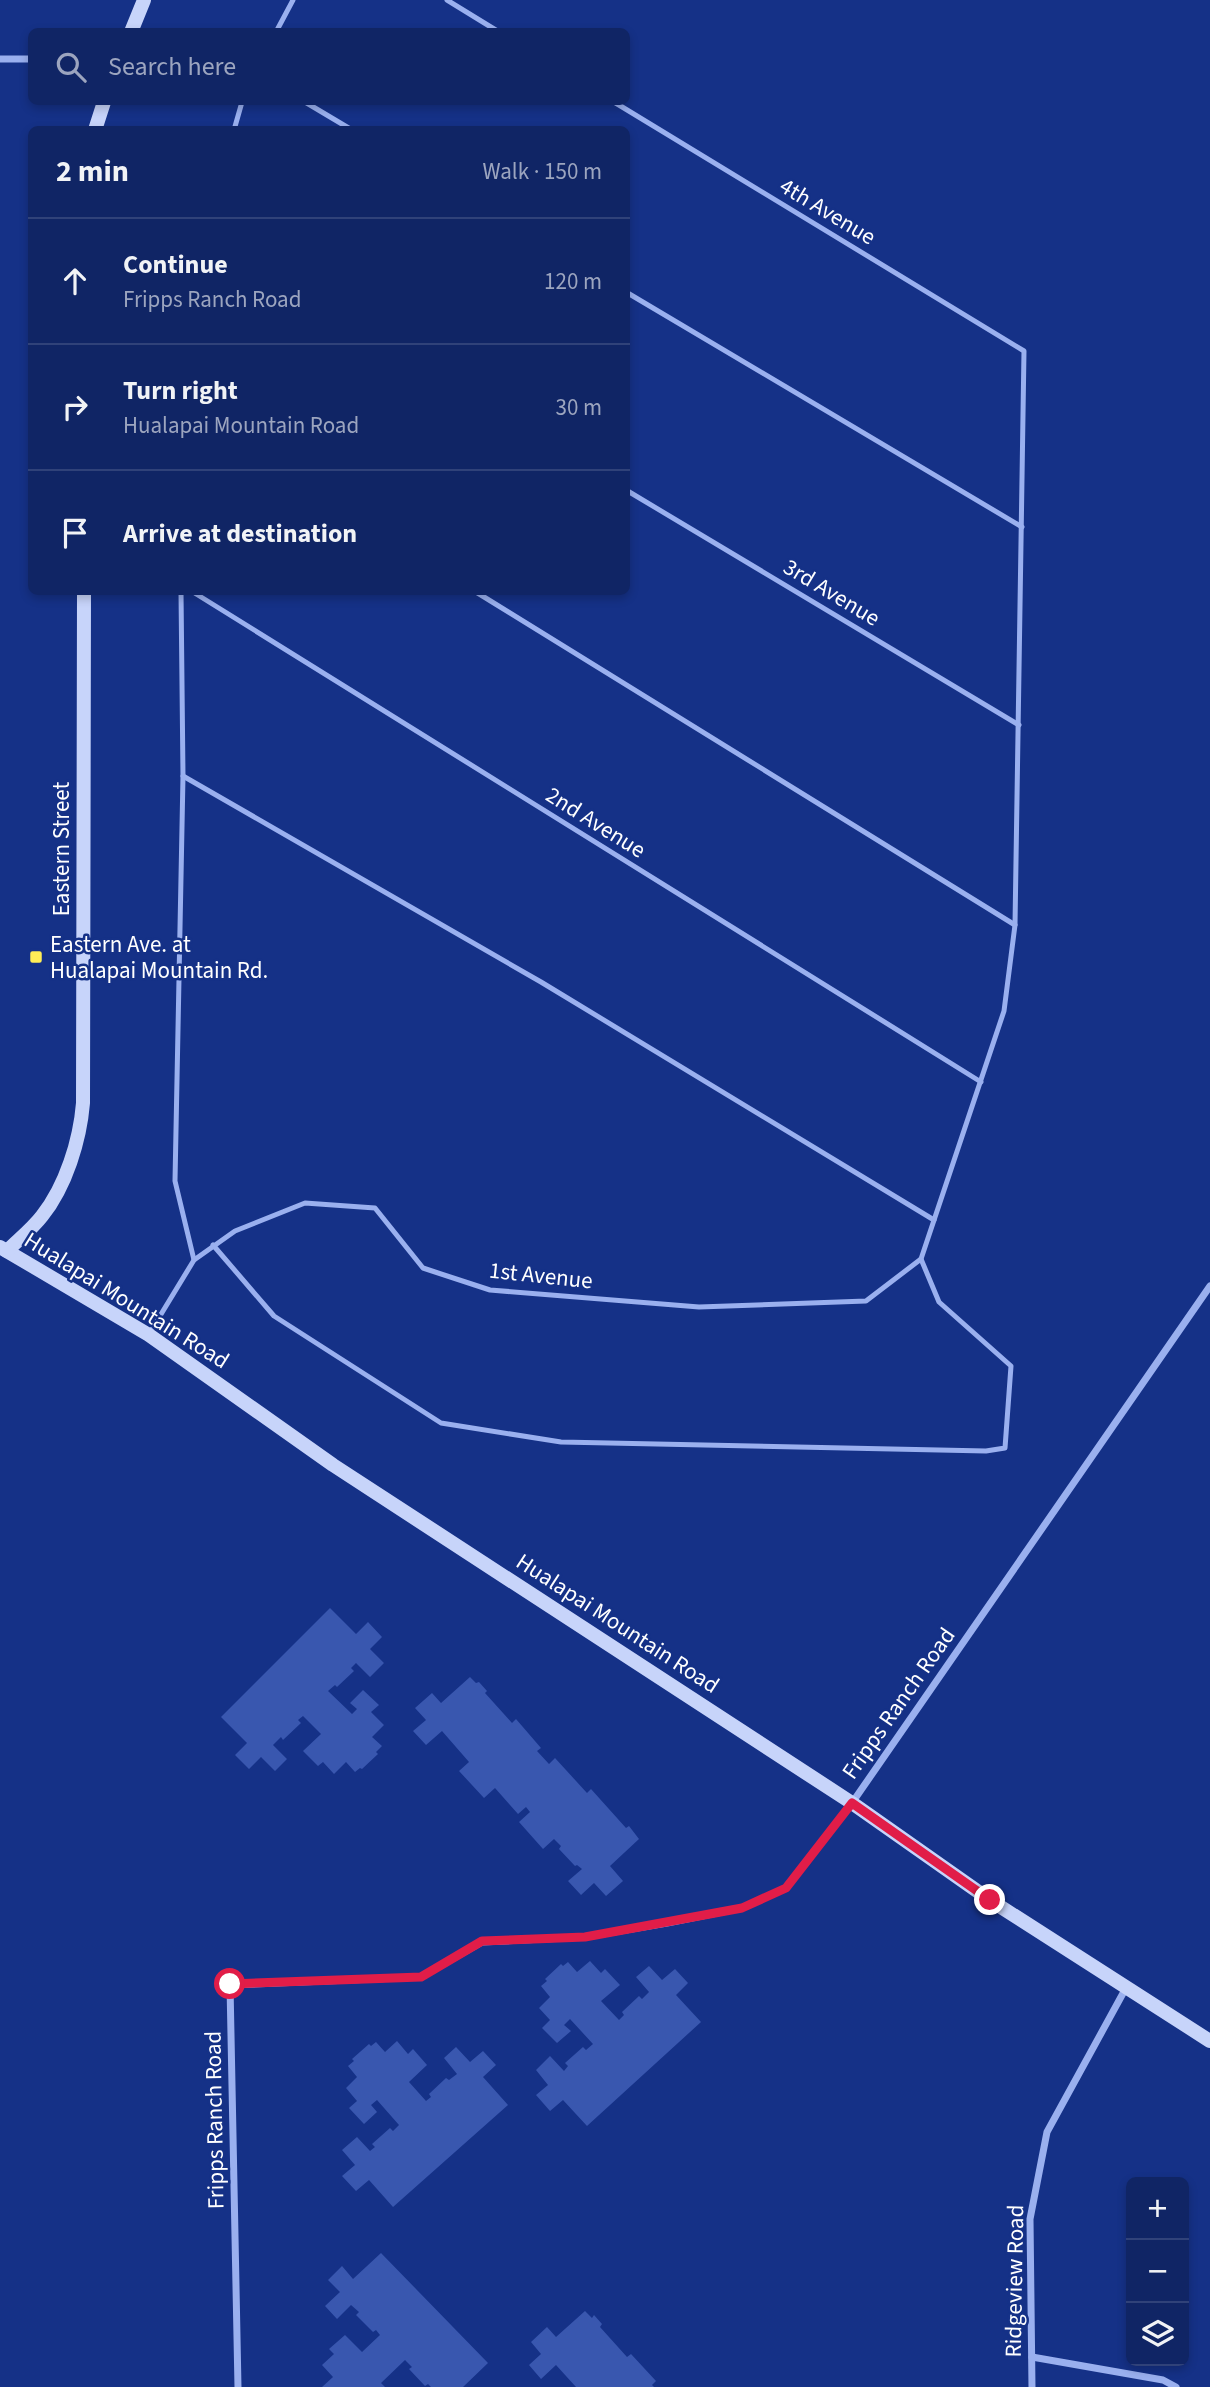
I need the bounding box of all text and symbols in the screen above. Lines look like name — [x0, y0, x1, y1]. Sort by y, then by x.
search box — [28, 28, 630, 105]
icon: search — [52, 48, 90, 86]
text: Search here — [108, 48, 236, 85]
text: 2 min — [56, 150, 129, 193]
text: Walk · 150 m — [483, 155, 602, 188]
street label: 4th Avenue — [773, 170, 882, 253]
text: Continue — [123, 246, 228, 283]
icon: ahead — [56, 262, 94, 300]
text: 120 m — [544, 265, 602, 298]
text: Fripps Ranch Road — [123, 283, 301, 316]
text: Turn right — [123, 372, 238, 409]
icon: right — [56, 388, 94, 426]
text: 30 m — [555, 391, 602, 424]
text: Hualapai Mountain Road — [123, 409, 359, 442]
icon: arrive — [56, 514, 94, 552]
text: Arrive at destination — [123, 515, 357, 552]
street label: 3rd Avenue — [777, 551, 886, 634]
street label: 2nd Avenue — [539, 779, 652, 866]
street label: Eastern Street — [45, 782, 78, 916]
place label: Eastern Ave. at Hualapai Mountain Rd. — [50, 928, 268, 987]
marker: Eastern Ave. at Hualapai Mountain Rd. — [28, 949, 44, 965]
street label: Hualapai Mountain Road — [18, 1224, 236, 1377]
street label: 1st Avenue — [488, 1254, 594, 1297]
street label: Hualapai Mountain Road — [510, 1545, 726, 1702]
street label: Fripps Ranch Road — [834, 1621, 963, 1786]
route end — [974, 1884, 1005, 1915]
route start — [214, 1968, 245, 1999]
street label: Fripps Ranch Road — [196, 2031, 233, 2209]
map controls — [1126, 2177, 1189, 2366]
button: + — [1126, 2177, 1189, 2240]
street label: Ridgeview Road — [997, 2204, 1032, 2358]
button: − — [1126, 2240, 1189, 2303]
button: layers — [1126, 2303, 1189, 2366]

